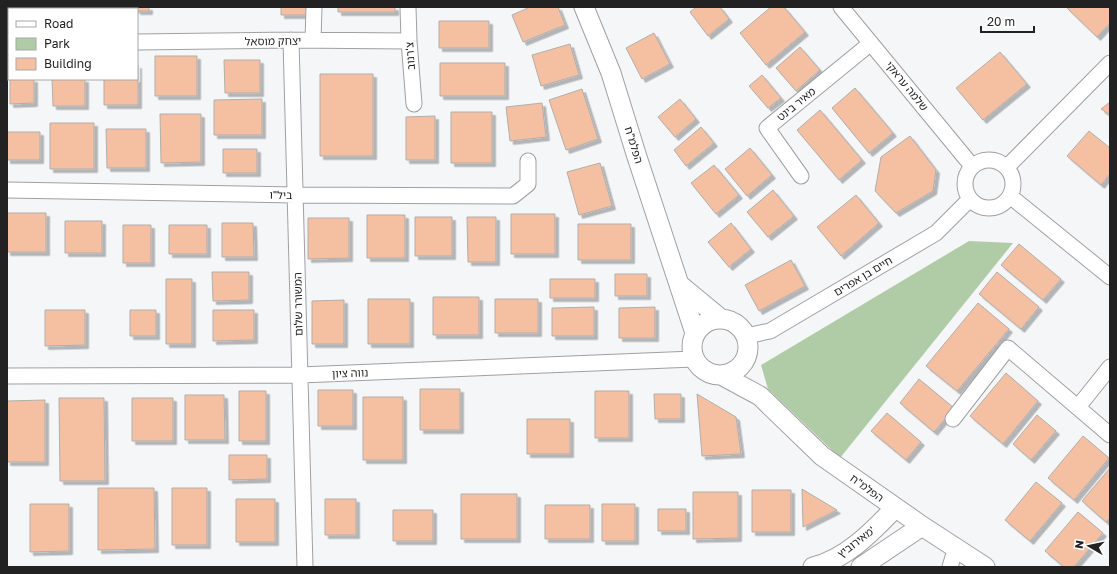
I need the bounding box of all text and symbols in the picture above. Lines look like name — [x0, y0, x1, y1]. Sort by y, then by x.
legend — [8, 8, 138, 80]
scale bar — [981, 8, 1034, 34]
text: 20 m — [987, 14, 1015, 29]
text: Road — [44, 16, 73, 31]
street label: יצחק מוסאל — [245, 34, 301, 47]
text: Park — [44, 36, 70, 51]
street label: צ'רנוב — [402, 42, 417, 70]
text: Building — [44, 56, 92, 71]
street label: שלמה עראקי — [883, 58, 931, 113]
street label: מאיר בינט — [774, 84, 818, 123]
street label: הפלמ"ח — [623, 125, 646, 165]
street label: ביל"ו — [269, 188, 293, 201]
street label: חיים בן אפרים — [831, 253, 894, 298]
street label: המשורר שלום — [290, 272, 305, 336]
street label: נווה ציון — [332, 365, 368, 380]
street label: הפלמ"ח — [848, 471, 887, 504]
street label: מאירוביץ' — [834, 523, 877, 560]
north arrow — [1069, 526, 1109, 566]
text: N — [1072, 539, 1086, 550]

